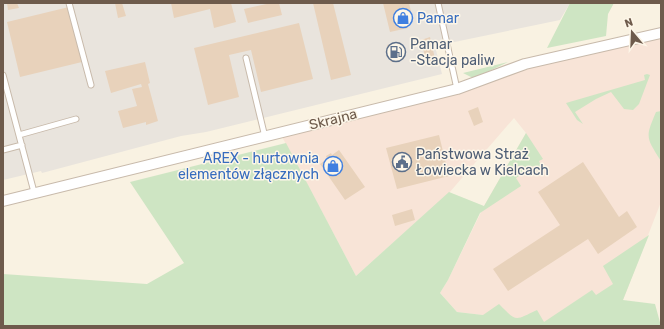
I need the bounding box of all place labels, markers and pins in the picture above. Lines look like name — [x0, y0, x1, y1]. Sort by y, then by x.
shop icon: Pamar — [392, 7, 414, 29]
place label: Pamar — [417, 10, 460, 27]
place label: Pamar -Stacja paliw — [410, 36, 495, 69]
fuel station icon: Pamar -Stacja paliw — [385, 41, 407, 63]
place label: Państwowa Straż Łowiecka w Kielcach — [416, 146, 549, 179]
place label: AREX - hurtownia elementów złącznych — [178, 150, 319, 183]
public building icon: Państwowa Straż Łowiecka w Kielcach — [391, 151, 413, 173]
shop icon: AREX - hurtownia elementów złącznych — [322, 155, 344, 177]

